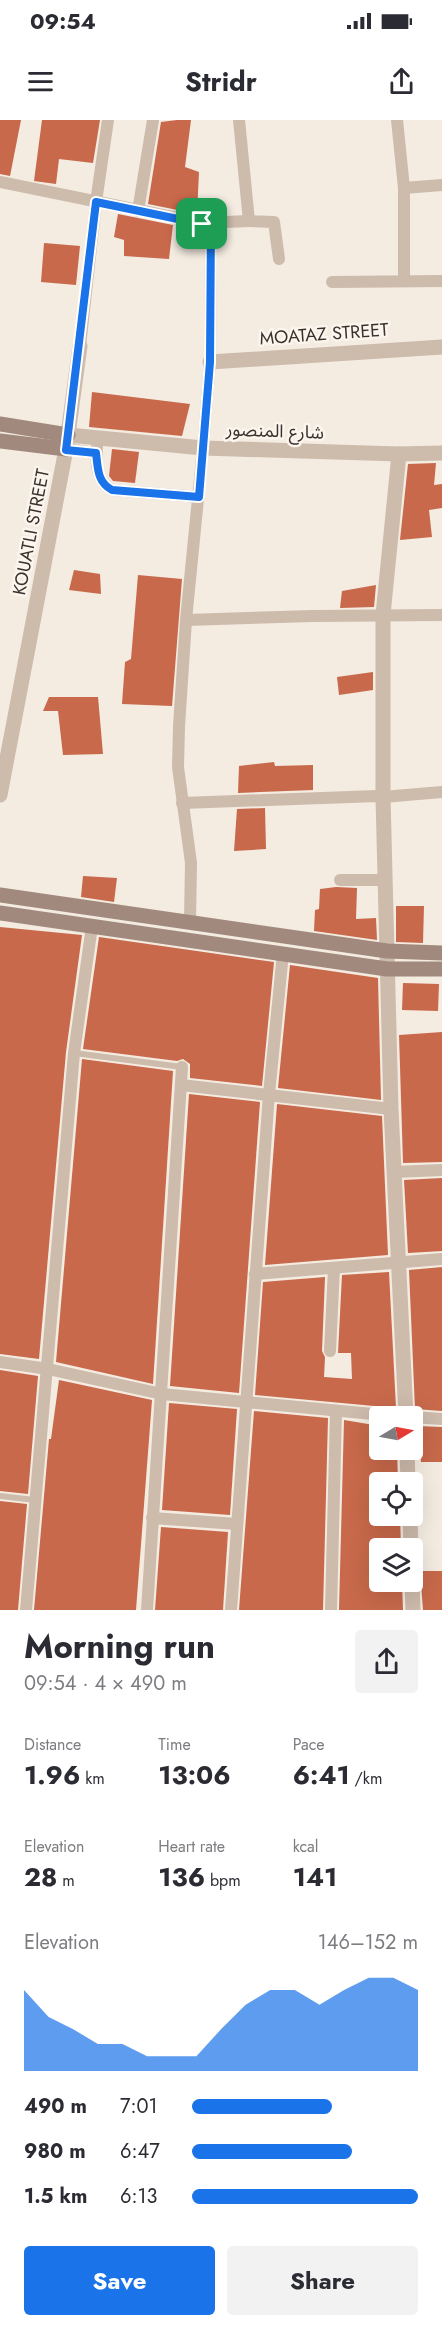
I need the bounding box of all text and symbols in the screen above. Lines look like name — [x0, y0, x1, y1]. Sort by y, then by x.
text: 09:54 — [30, 5, 96, 37]
text: Stridr — [185, 62, 257, 101]
icon: menu — [24, 65, 57, 98]
icon: share — [385, 65, 418, 98]
pin — [176, 198, 227, 249]
icon: arrive — [185, 207, 218, 240]
street label: MOATAZ STREET — [259, 316, 390, 351]
street label: شارع المنصور — [224, 416, 325, 447]
street label: KOUATLI STREET — [6, 466, 56, 597]
north arrow — [369, 1406, 423, 1460]
map controls — [369, 1406, 423, 1592]
button: locate — [369, 1472, 423, 1526]
button: layers — [369, 1538, 423, 1592]
text: Morning run — [24, 1623, 215, 1670]
button: share — [355, 1630, 418, 1693]
text: 09:54 · 4 × 490 m — [24, 1669, 187, 1698]
text: Distance — [24, 1733, 81, 1756]
text: Time — [158, 1733, 191, 1756]
text: Pace — [293, 1733, 325, 1756]
text: 1.96 — [24, 1756, 80, 1794]
text: 13:06 — [158, 1756, 231, 1794]
text: 6:41 — [293, 1756, 350, 1794]
text: km — [80, 1767, 105, 1790]
text: /km — [350, 1767, 382, 1790]
text: Elevation — [24, 1835, 84, 1858]
text: Heart rate — [158, 1835, 225, 1858]
text: kcal — [293, 1835, 318, 1858]
text: 28 — [24, 1858, 57, 1896]
text: 136 — [158, 1858, 205, 1896]
text: 141 — [293, 1858, 337, 1896]
text: m — [57, 1869, 75, 1892]
text: bpm — [205, 1869, 241, 1892]
text: Elevation — [24, 1928, 99, 1957]
text: 146–152 m — [318, 1928, 418, 1957]
text: 490 m — [24, 2092, 87, 2121]
text: 7:01 — [120, 2092, 158, 2121]
text: 980 m — [24, 2137, 86, 2166]
text: 6:47 — [120, 2137, 160, 2166]
text: 1.5 km — [24, 2182, 87, 2211]
text: 6:13 — [120, 2182, 157, 2211]
button: Save — [24, 2246, 215, 2315]
button: Share — [227, 2246, 418, 2315]

